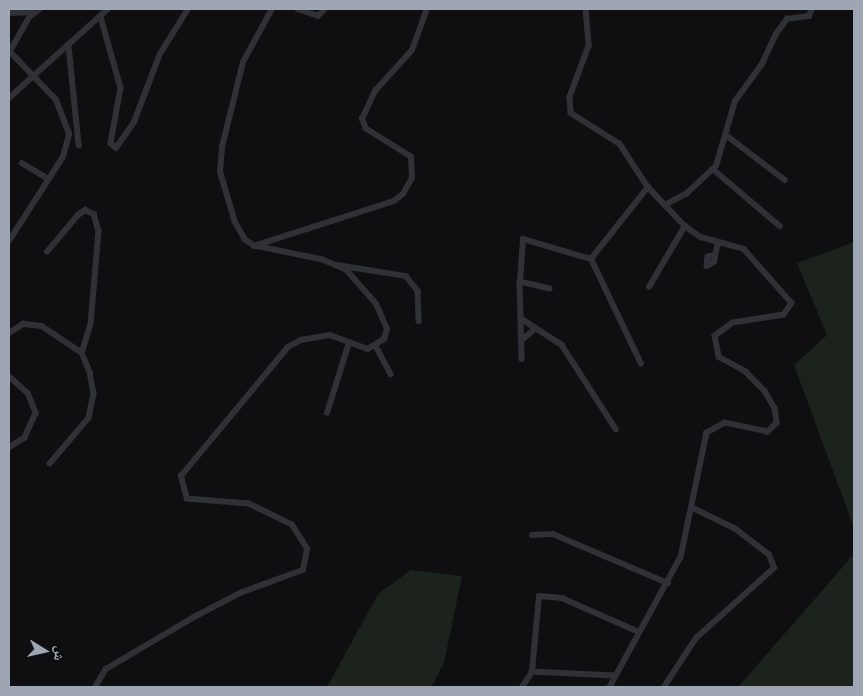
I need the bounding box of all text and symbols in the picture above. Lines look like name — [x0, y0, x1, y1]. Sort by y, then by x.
north arrow — [20, 626, 70, 676]
text: ش — [51, 645, 70, 662]

